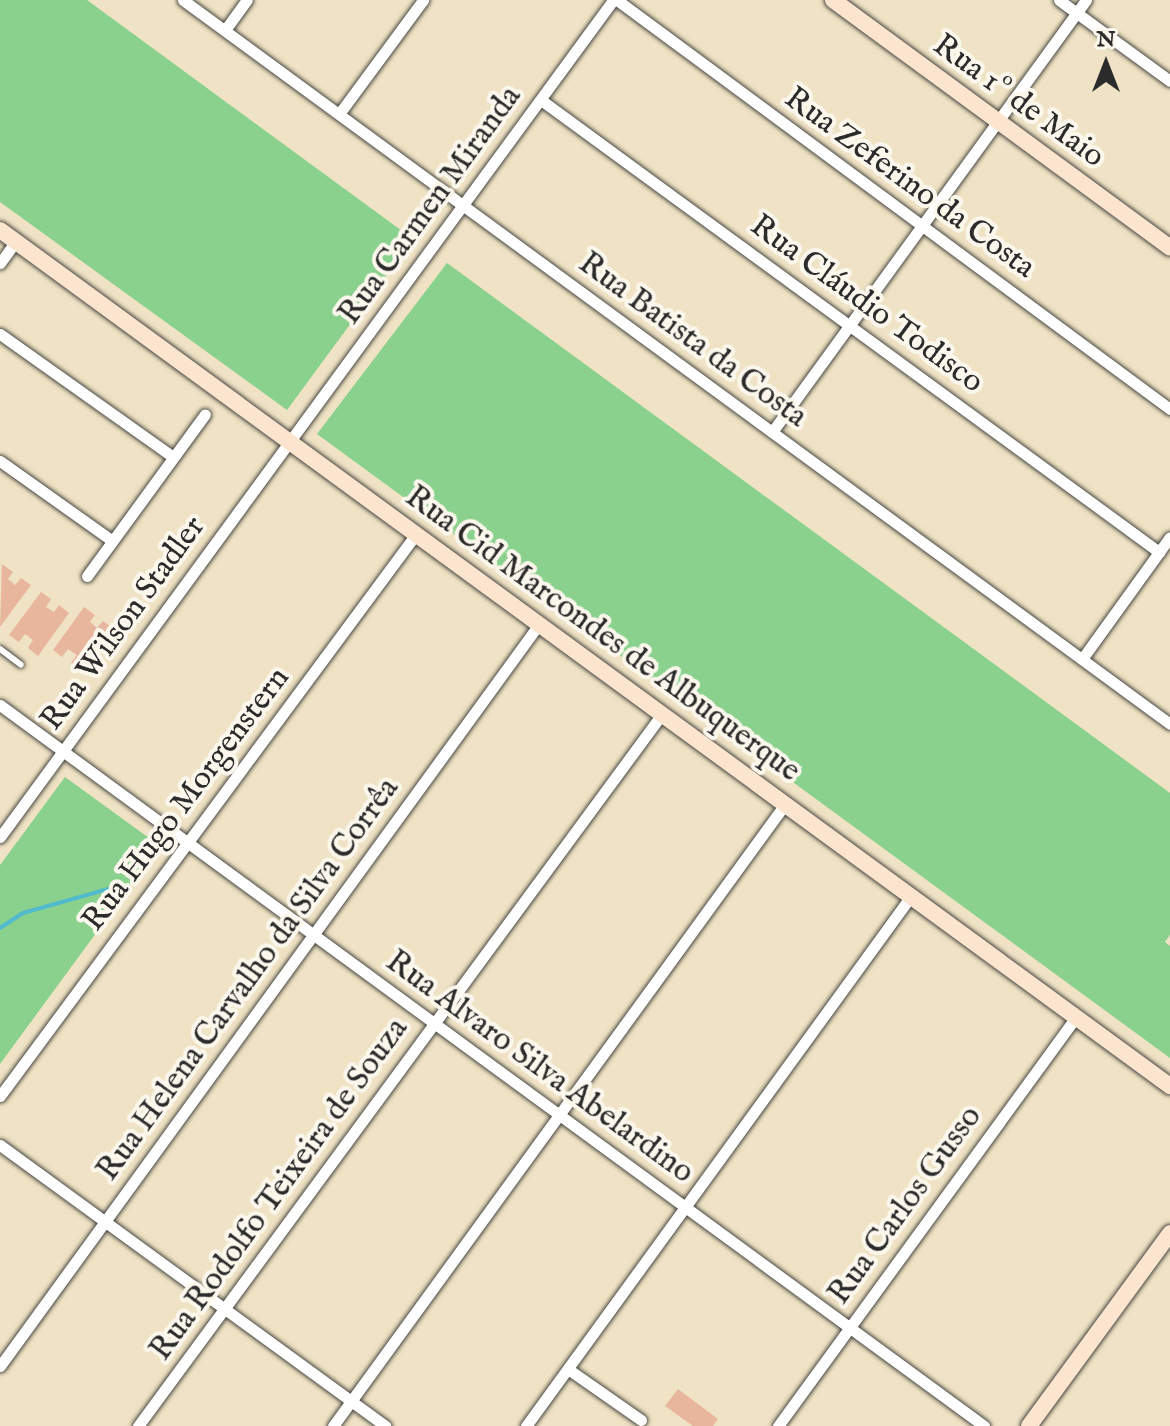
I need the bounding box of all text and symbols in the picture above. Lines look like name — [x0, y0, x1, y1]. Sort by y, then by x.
north arrow — [1066, 24, 1146, 104]
text: N — [1096, 26, 1116, 54]
street label: Rua 1º de Maio — [925, 27, 1111, 177]
street label: Rua Carmen Miranda — [332, 79, 530, 333]
street label: Rua Zeferino da Costa — [776, 80, 1042, 288]
street label: Rua Cláudio Todisco — [742, 208, 990, 402]
street label: Rua Batista da Costa — [570, 245, 814, 437]
street label: Rua Cid Marcondes de Albuquerque — [397, 479, 807, 791]
street label: Rua Wilson Stadler — [33, 509, 215, 739]
street label: Rua Hugo Morgenstern — [75, 661, 299, 939]
street label: Rua Helena Carvalho da Silva Corrêa — [90, 771, 408, 1189]
street label: Rua Alvaro Silva Abelardino — [377, 943, 701, 1193]
street label: Rua Rodolfo Teixeira de Souza — [143, 1011, 417, 1369]
street label: Rua Carlos Gusso — [821, 1099, 991, 1313]

